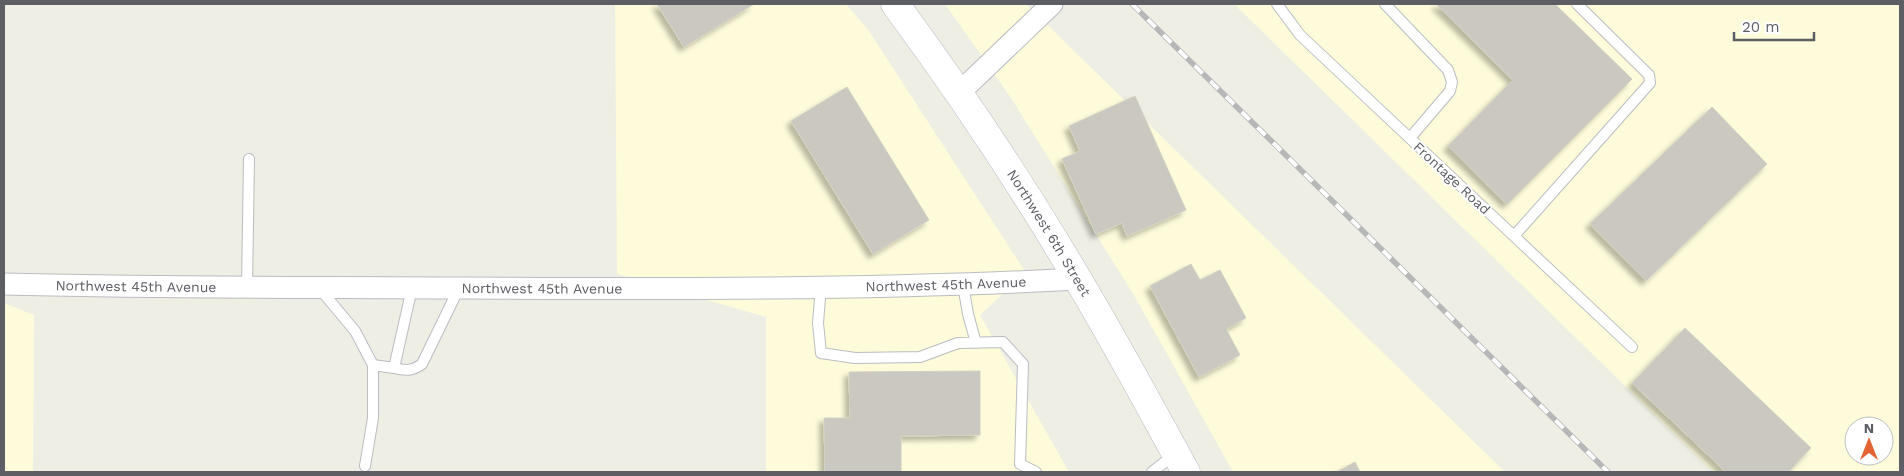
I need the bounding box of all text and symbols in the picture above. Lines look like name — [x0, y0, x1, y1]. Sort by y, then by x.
scale bar — [1734, 10, 1814, 42]
text: 20 m — [1742, 18, 1780, 36]
street label: Frontage Road — [1410, 138, 1494, 218]
street label: Northwest 6th Street — [1004, 166, 1094, 299]
street label: Northwest 45th Avenue — [865, 274, 1027, 295]
street label: Northwest 45th Avenue — [55, 277, 216, 295]
street label: Northwest 45th Avenue — [461, 280, 622, 297]
north arrow — [1844, 416, 1894, 466]
text: N — [1864, 420, 1874, 436]

